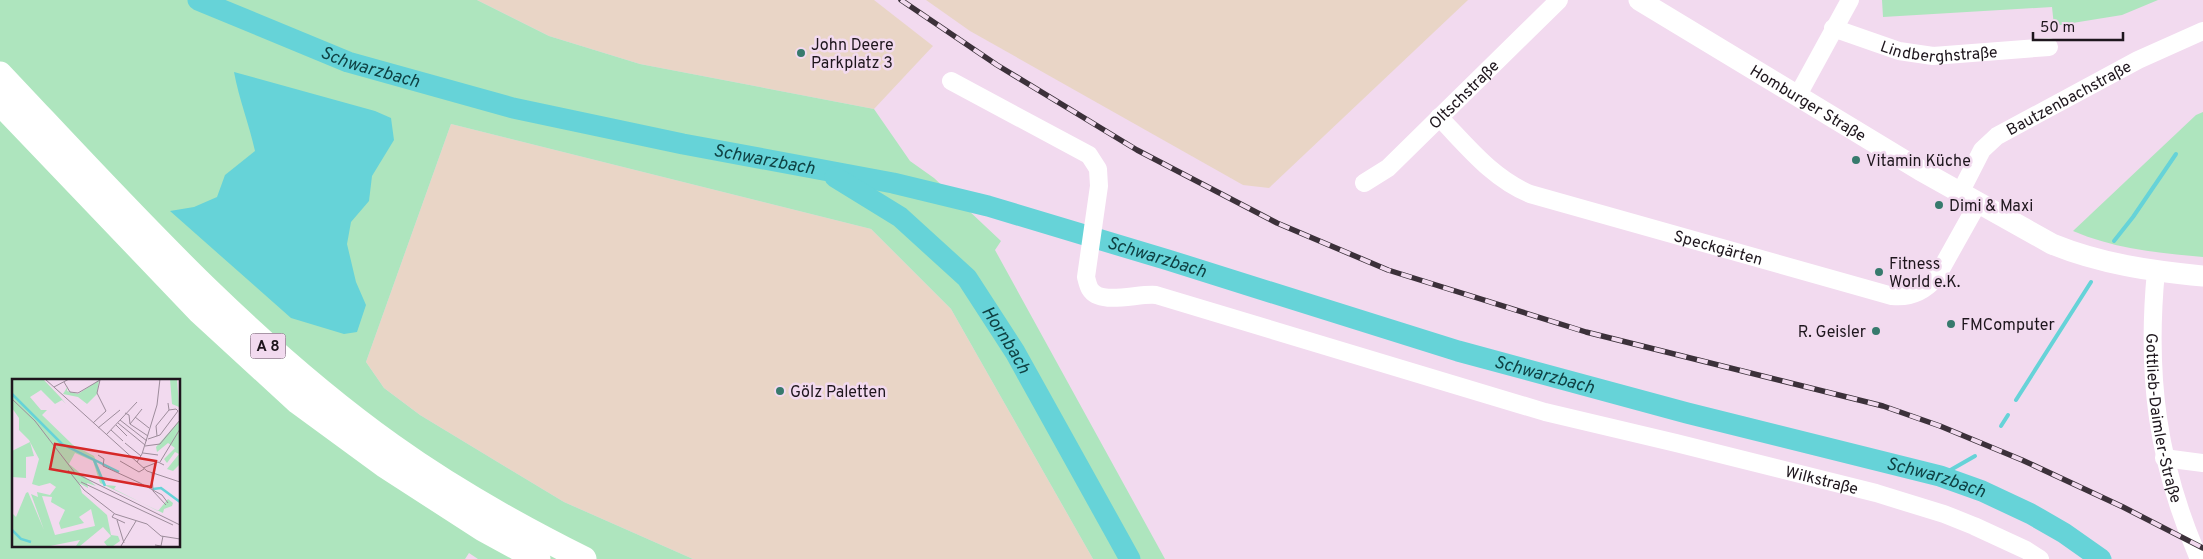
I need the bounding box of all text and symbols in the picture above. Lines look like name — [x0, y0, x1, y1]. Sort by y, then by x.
scale bar — [2033, 10, 2123, 42]
text: 50 m — [2040, 19, 2075, 38]
place label: John Deere Parkplatz 3 — [811, 36, 894, 74]
street label: Lindberghstraße — [1877, 37, 1998, 68]
water label: Schwarzbach — [316, 42, 422, 94]
marker: John Deere Parkplatz 3 — [795, 47, 807, 59]
street label: Oltschstraße — [1425, 56, 1504, 134]
street label: Bautzenbachstraße — [2003, 57, 2135, 141]
street label: Homburger Straße — [1746, 61, 1869, 147]
water label: Schwarzbach — [711, 140, 817, 181]
place label: Vitamin Küche — [1866, 152, 1971, 172]
marker: Vitamin Küche — [1850, 154, 1862, 166]
place label: Dimi & Maxi — [1949, 197, 2033, 217]
marker: Dimi & Maxi — [1933, 199, 1945, 211]
street label: Speckgärten — [1671, 227, 1765, 271]
water label: Schwarzbach — [1104, 232, 1209, 284]
place label: Fitness World e.K. — [1889, 255, 1960, 293]
marker: Fitness World e.K. — [1873, 266, 1885, 278]
water label: Hornbach — [975, 302, 1035, 378]
place label: FMComputer — [1961, 316, 2055, 336]
marker: FMComputer — [1945, 318, 1957, 330]
place label: R. Geisler — [1798, 323, 1866, 343]
marker: R. Geisler — [1870, 325, 1882, 337]
street label: Gottlieb-Daimler-Straße — [2141, 333, 2185, 506]
road number: A 8 — [250, 334, 286, 358]
water label: Schwarzbach — [1491, 351, 1597, 400]
inset map — [12, 379, 180, 546]
place label: Gölz Paletten — [790, 383, 886, 403]
marker: Gölz Paletten — [774, 385, 786, 397]
water label: Schwarzbach — [1884, 453, 1989, 504]
street label: Wilkstraße — [1783, 463, 1860, 500]

